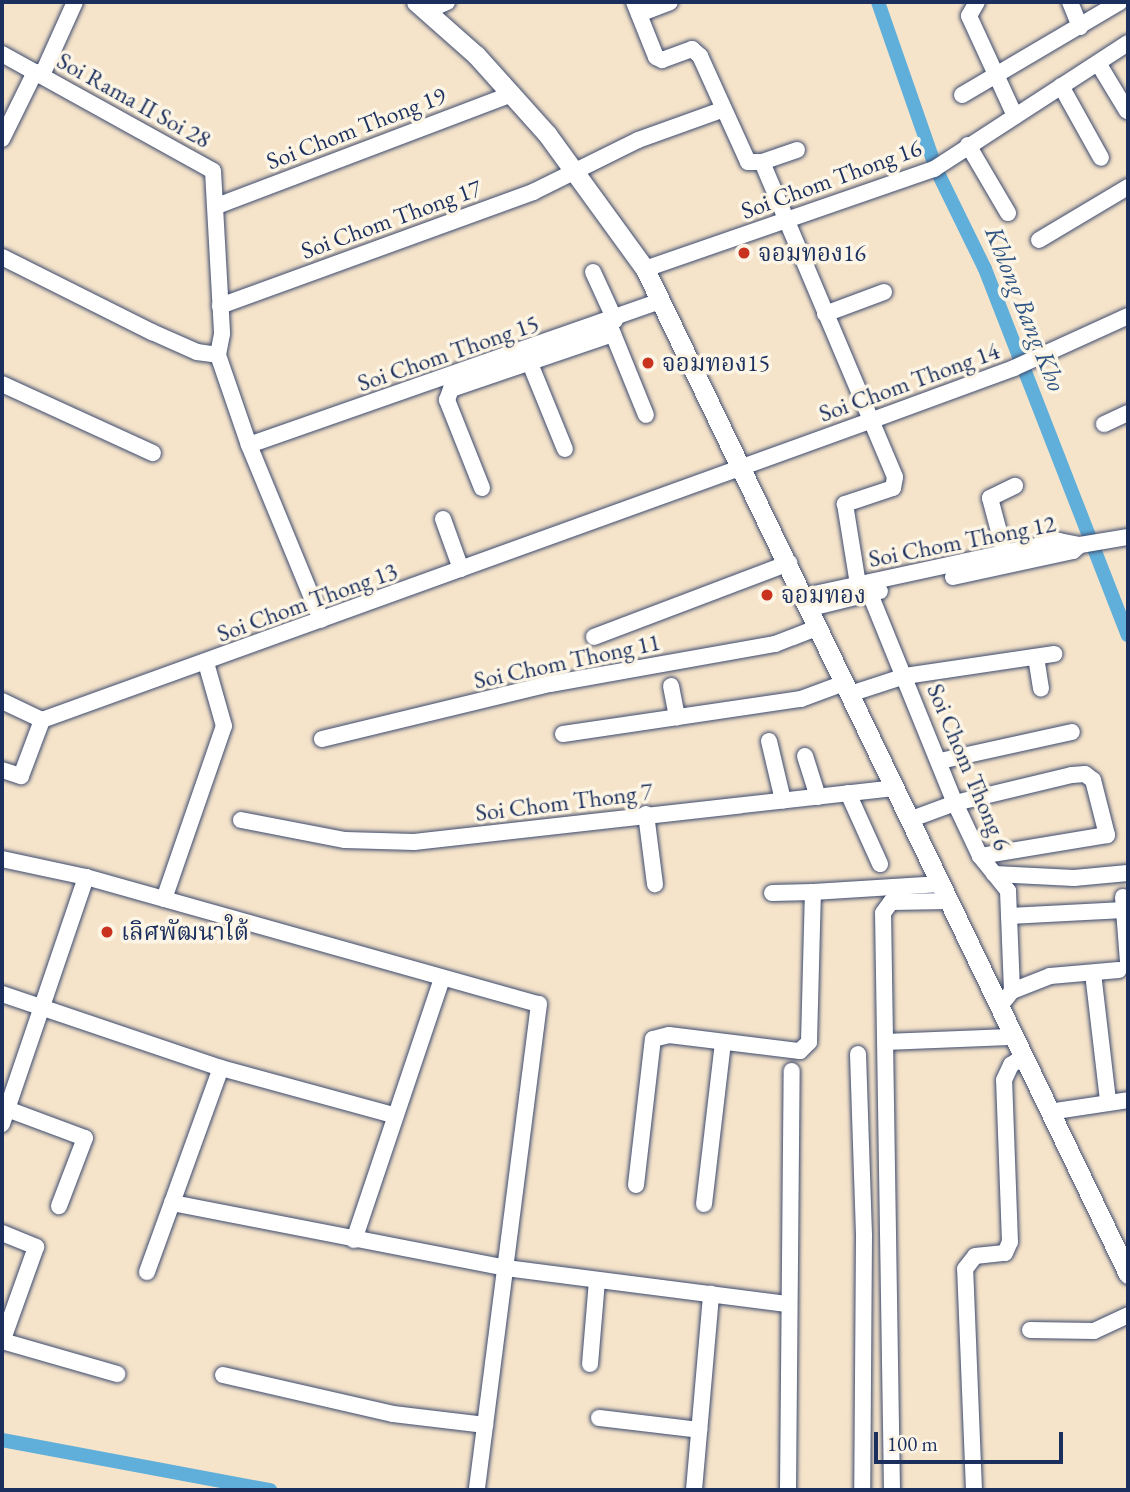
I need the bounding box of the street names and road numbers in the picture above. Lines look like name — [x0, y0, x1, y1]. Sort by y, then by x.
street label: Soi Rama II Soi 28 — [52, 46, 216, 154]
street label: Soi Chom Thong 19 — [262, 81, 450, 175]
street label: Soi Chom Thong 16 — [737, 133, 925, 225]
street label: Soi Chom Thong 17 — [297, 173, 485, 265]
street label: Soi Chom Thong 15 — [354, 308, 542, 398]
street label: Soi Chom Thong 14 — [815, 336, 1003, 428]
street label: Soi Chom Thong 12 — [866, 509, 1058, 573]
street label: Soi Chom Thong 13 — [213, 556, 401, 648]
street label: Soi Chom Thong 11 — [471, 627, 663, 695]
street label: Soi Chom Thong 6 — [921, 679, 1017, 855]
street label: Soi Chom Thong 7 — [474, 777, 654, 827]

